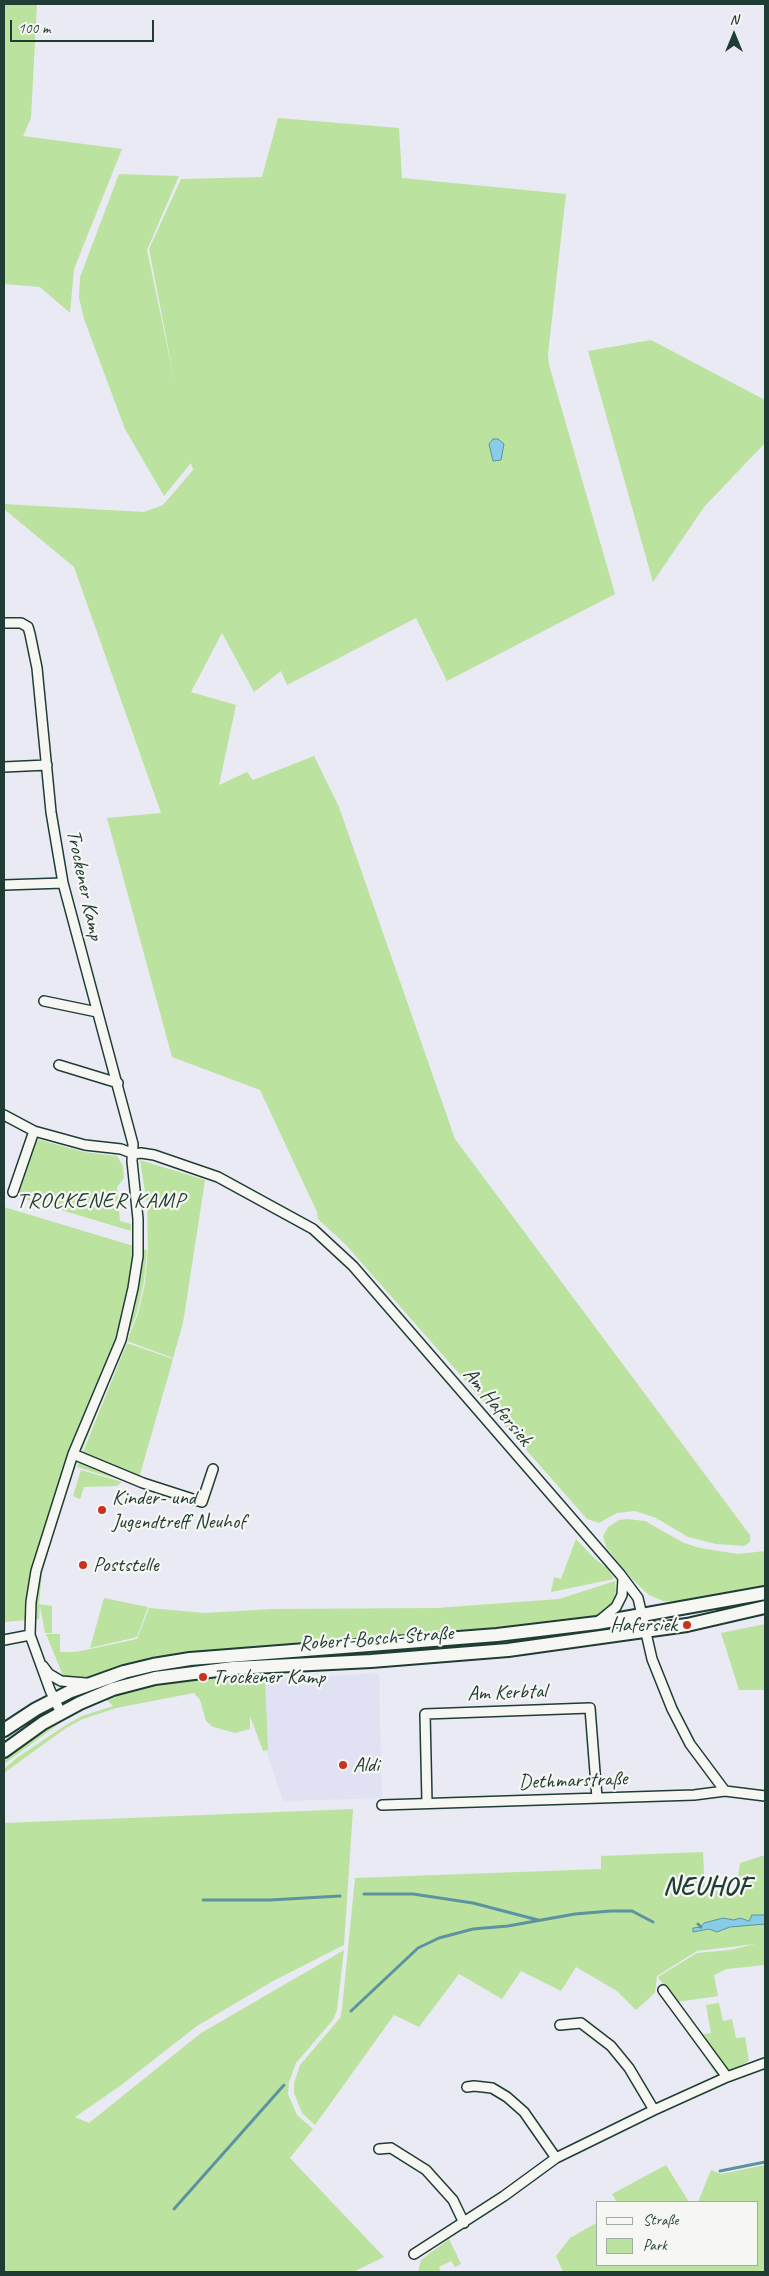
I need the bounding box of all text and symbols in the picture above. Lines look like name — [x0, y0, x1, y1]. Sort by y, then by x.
scale bar — [12, 10, 156, 42]
north arrow — [709, 10, 759, 60]
text: N — [730, 11, 738, 28]
text: 100 m — [18, 19, 50, 38]
street label: Trockener Kamp — [60, 828, 108, 942]
district label: TROCKENER KAMP — [15, 1188, 187, 1214]
street label: Am Hafersiek — [457, 1363, 537, 1451]
place label: Kinder- und Jugendtreff Neuhof — [112, 1485, 245, 1535]
marker: Kinder- und Jugendtreff Neuhof — [96, 1504, 108, 1516]
place label: Poststelle — [93, 1552, 158, 1578]
marker: Poststelle — [77, 1559, 89, 1571]
place label: Hafersiek — [610, 1612, 677, 1638]
marker: Hafersiek — [681, 1619, 693, 1631]
street label: Robert-Bosch-Straße — [298, 1621, 454, 1657]
place label: Trockener Kamp — [213, 1664, 325, 1690]
marker: Trockener Kamp — [197, 1671, 209, 1683]
street label: Am Kerbtal — [467, 1679, 547, 1707]
place label: Aldi — [353, 1752, 379, 1778]
marker: Aldi — [337, 1759, 349, 1771]
street label: Dethmarstraße — [518, 1767, 628, 1795]
district label: NEUHOF — [662, 1871, 752, 1903]
legend — [596, 2201, 759, 2266]
text: Straße — [643, 2211, 678, 2230]
text: Park — [643, 2236, 667, 2255]

